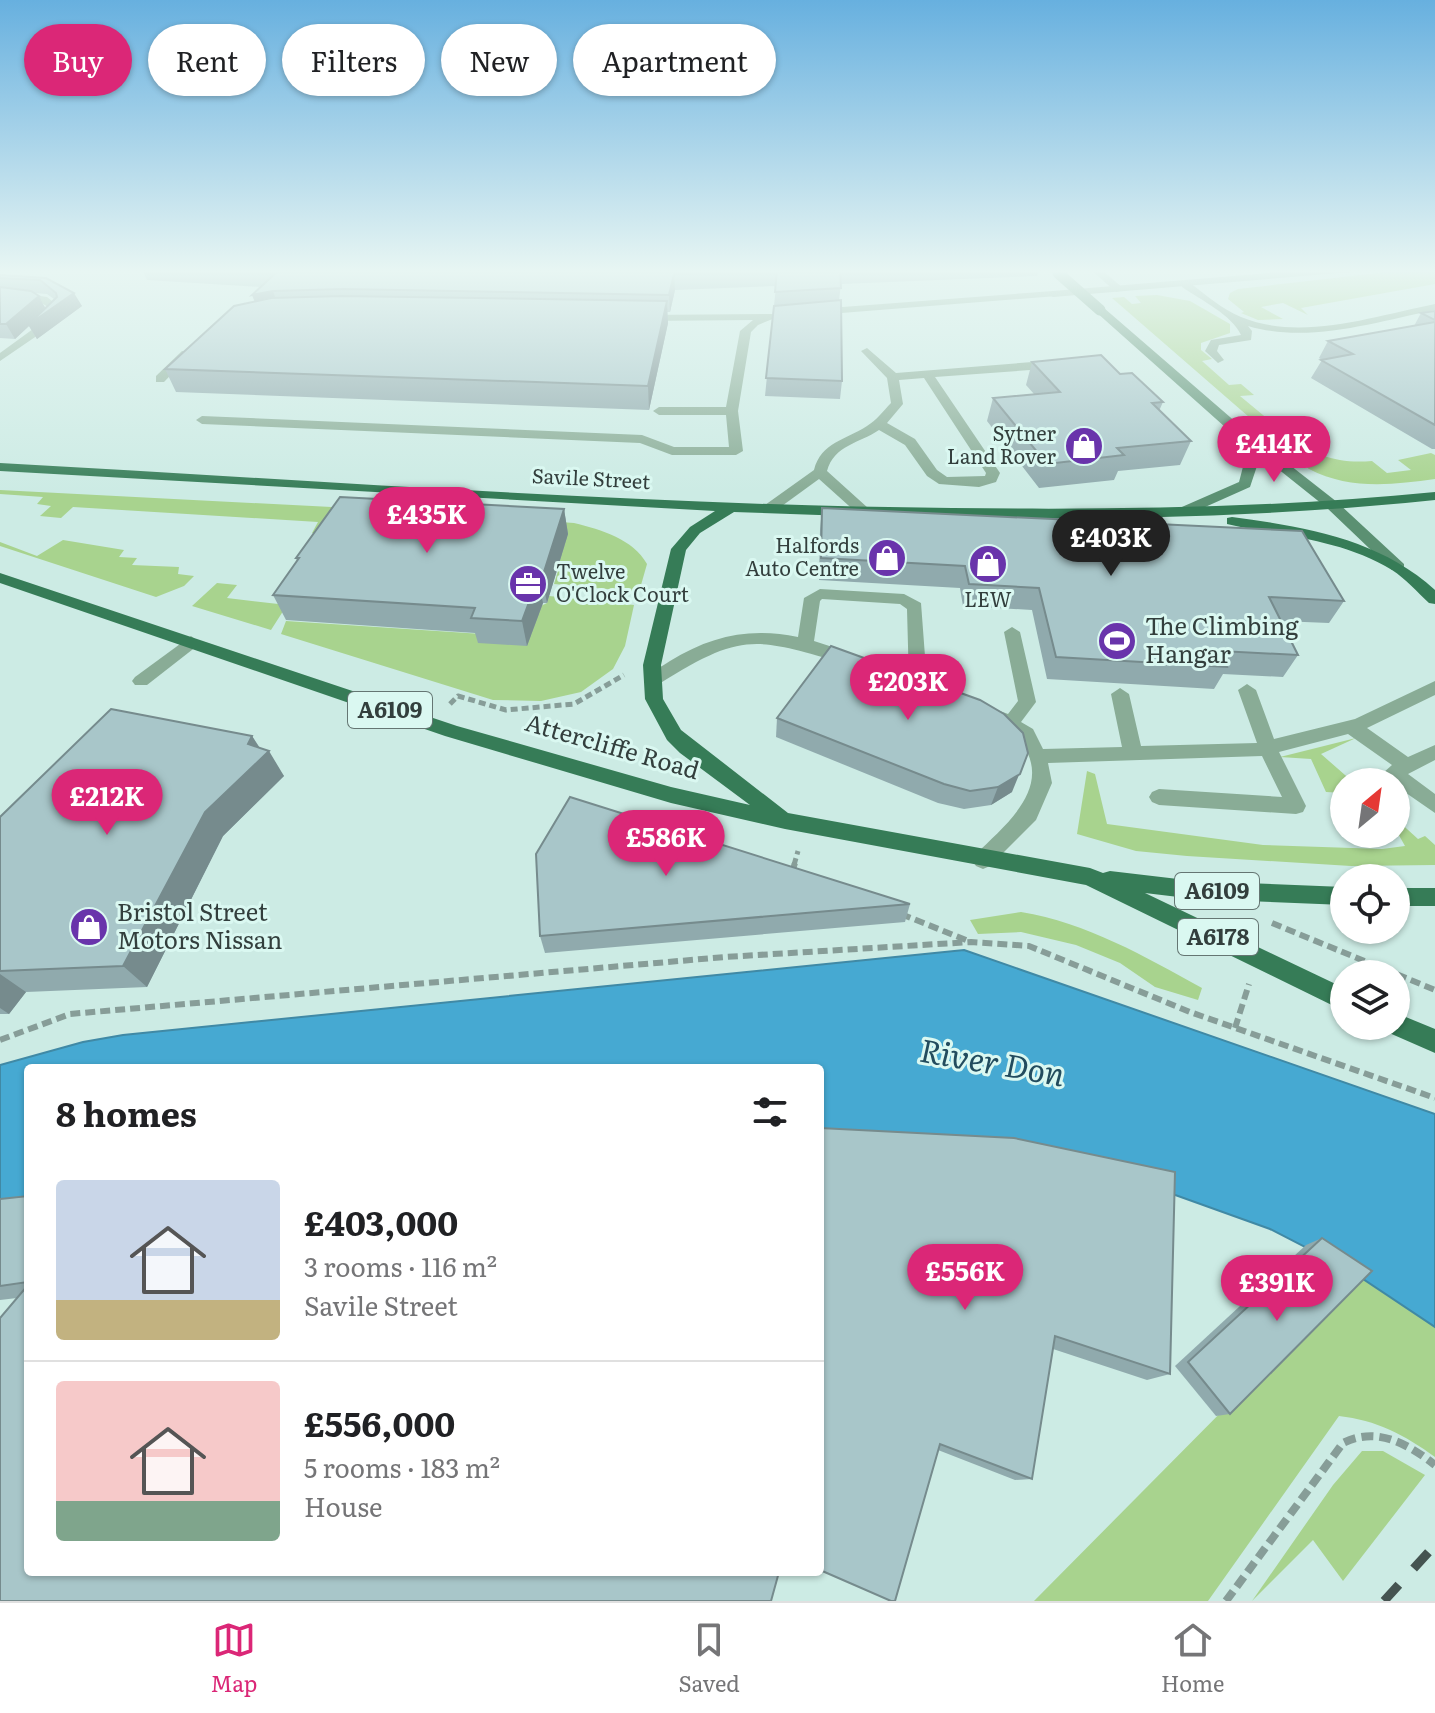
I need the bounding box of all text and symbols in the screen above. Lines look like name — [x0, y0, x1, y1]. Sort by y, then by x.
chip: Buy — [24, 24, 132, 96]
chip: Rent — [148, 24, 266, 96]
chip: Filters — [282, 24, 425, 96]
chip: New — [441, 24, 557, 96]
chip: Apartment — [573, 24, 776, 96]
pin: £414K — [1218, 416, 1330, 484]
place label: Sytner Land Rover — [947, 417, 1057, 470]
text: £414K — [1235, 422, 1313, 461]
shop icon: Sytner Land Rover — [1063, 425, 1105, 467]
street label: Savile Street — [531, 459, 651, 495]
pin: £435K — [371, 487, 483, 555]
text: £435K — [387, 493, 467, 532]
pin: £403K — [1055, 510, 1167, 578]
text: £403K — [1070, 516, 1152, 555]
place label: Halfords Auto Centre — [745, 529, 859, 582]
shop icon: Halfords Auto Centre — [866, 537, 908, 579]
shop icon: LEW — [967, 543, 1009, 585]
place label: Twelve O'Clock Court — [556, 555, 689, 608]
office icon: Twelve O'Clock Court — [507, 563, 549, 605]
place label: LEW — [964, 583, 1012, 613]
place label: The Climbing Hangar — [1145, 607, 1299, 670]
sports icon: The Climbing Hangar — [1096, 620, 1138, 662]
pin: £203K — [852, 654, 964, 722]
text: £203K — [868, 660, 948, 699]
road number: A6109 — [348, 692, 432, 728]
street label: Attercliffe Road — [522, 703, 704, 786]
north arrow — [1330, 768, 1410, 848]
map controls — [1330, 768, 1410, 1040]
pin: £212K — [51, 769, 163, 837]
text: £212K — [70, 775, 144, 814]
pin: £586K — [610, 810, 722, 878]
text: £586K — [626, 816, 706, 855]
button: locate — [1330, 864, 1410, 944]
road number: A6109 — [1175, 873, 1259, 909]
place label: Bristol Street Motors Nissan — [117, 893, 282, 956]
shop icon: Bristol Street Motors Nissan — [68, 906, 110, 948]
road number: A6178 — [1178, 919, 1258, 955]
button: layers — [1330, 960, 1410, 1040]
water label: River Don — [917, 1024, 1069, 1096]
text: 8 homes — [56, 1087, 197, 1137]
icon: filters — [748, 1090, 792, 1134]
text: £403,000 — [304, 1196, 458, 1246]
icon: home — [120, 1212, 216, 1308]
pin: £556K — [909, 1244, 1021, 1312]
text: 3 rooms · 116 m² — [304, 1246, 497, 1285]
text: £556K — [925, 1250, 1005, 1289]
pin: £391K — [1221, 1255, 1333, 1323]
text: £391K — [1239, 1261, 1315, 1300]
text: Savile Street — [304, 1285, 458, 1324]
text: £556,000 — [304, 1397, 455, 1447]
icon: home — [120, 1413, 216, 1509]
text: 5 rooms · 183 m² — [304, 1447, 500, 1486]
text: House — [304, 1486, 382, 1525]
tab: Map — [211, 1618, 257, 1699]
tab: Saved — [679, 1618, 740, 1699]
tab: Home — [1161, 1618, 1224, 1699]

